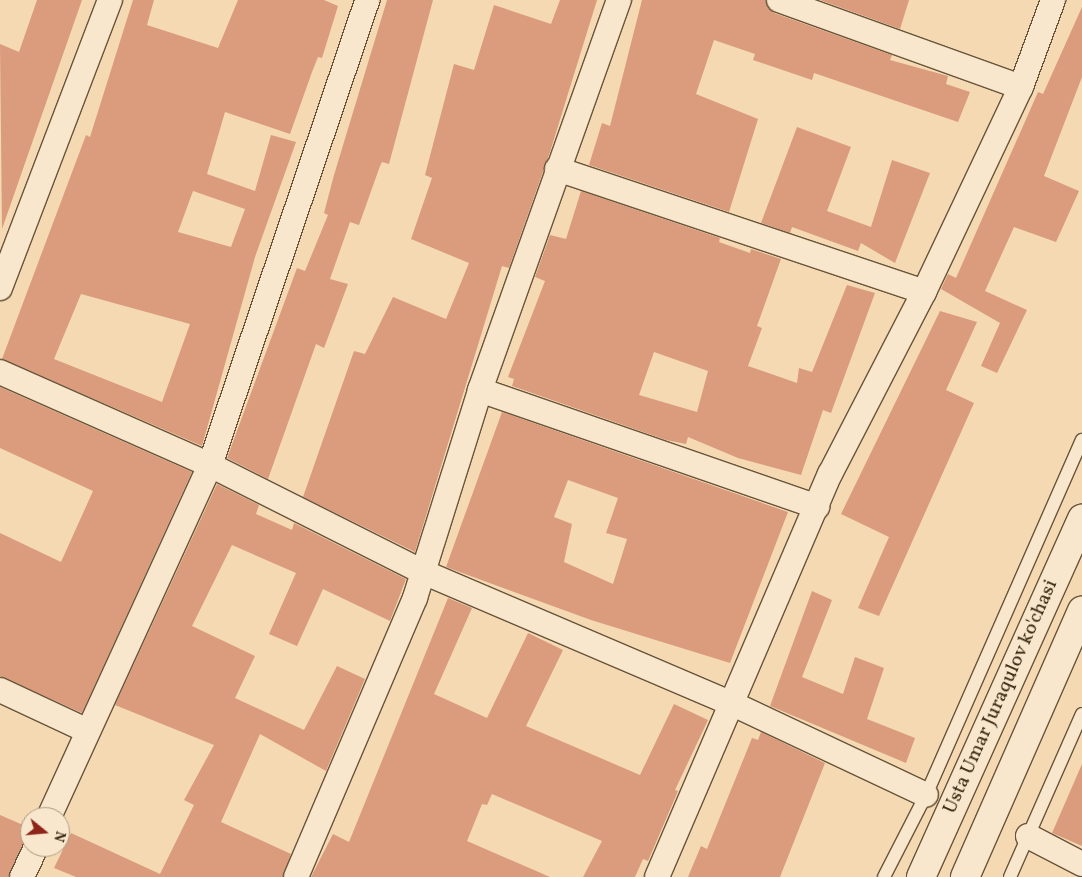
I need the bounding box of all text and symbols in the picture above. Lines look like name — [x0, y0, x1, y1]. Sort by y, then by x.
street label: Usta Umar Juraqulov ko'chasi — [938, 576, 1064, 818]
north arrow — [20, 807, 70, 857]
text: N — [48, 829, 69, 844]

